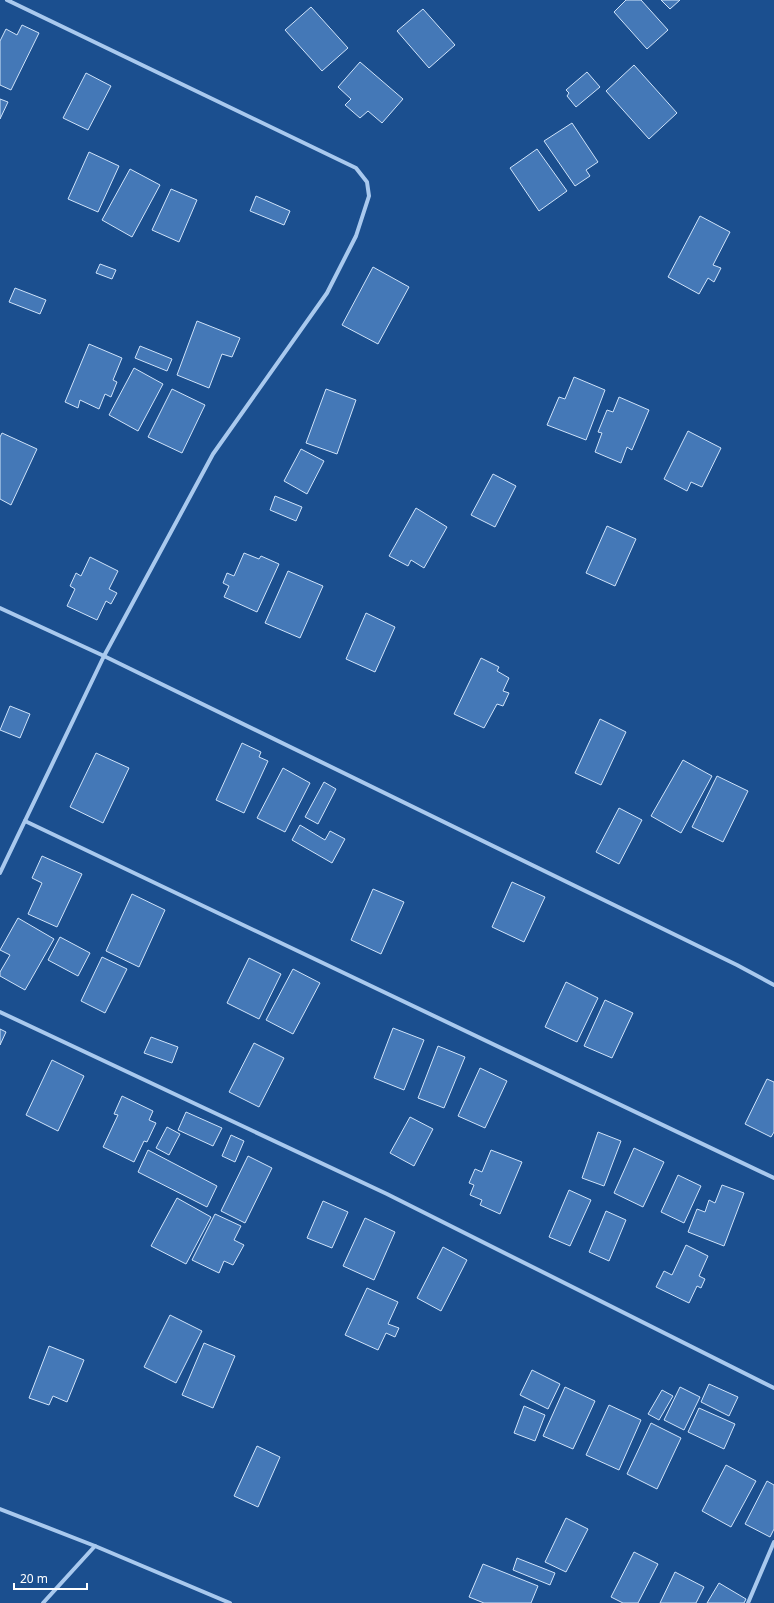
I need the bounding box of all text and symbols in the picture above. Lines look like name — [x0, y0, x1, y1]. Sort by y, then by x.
scale bar — [14, 1565, 87, 1591]
text: 20 m — [20, 1570, 48, 1587]

